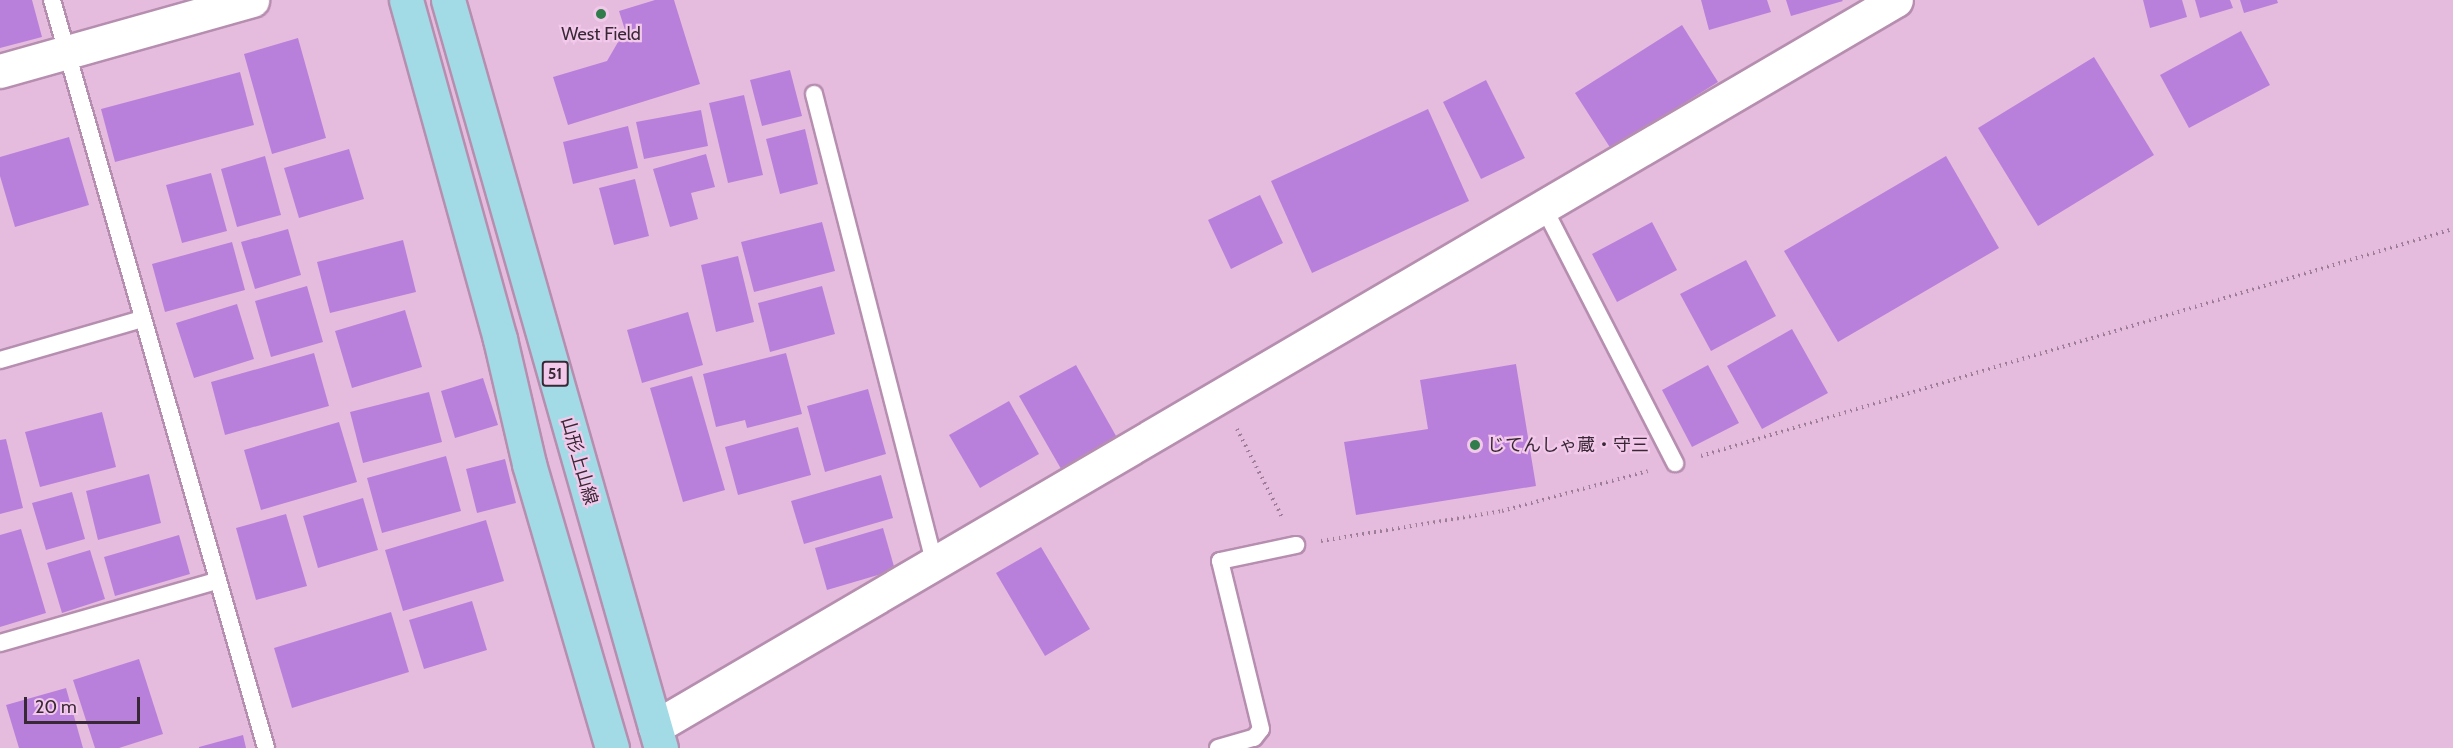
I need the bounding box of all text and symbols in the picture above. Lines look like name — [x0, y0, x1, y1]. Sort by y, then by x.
marker: West Field — [594, 7, 608, 21]
place label: West Field — [561, 23, 641, 45]
road number: 51 — [542, 361, 568, 387]
street label: 山形上山線 — [556, 415, 602, 507]
place label: じてんしゃ蔵・守三 — [1487, 434, 1649, 456]
marker: じてんしゃ蔵・守三 — [1468, 438, 1482, 452]
scale bar — [27, 685, 142, 723]
text: 20 m — [35, 696, 77, 718]

